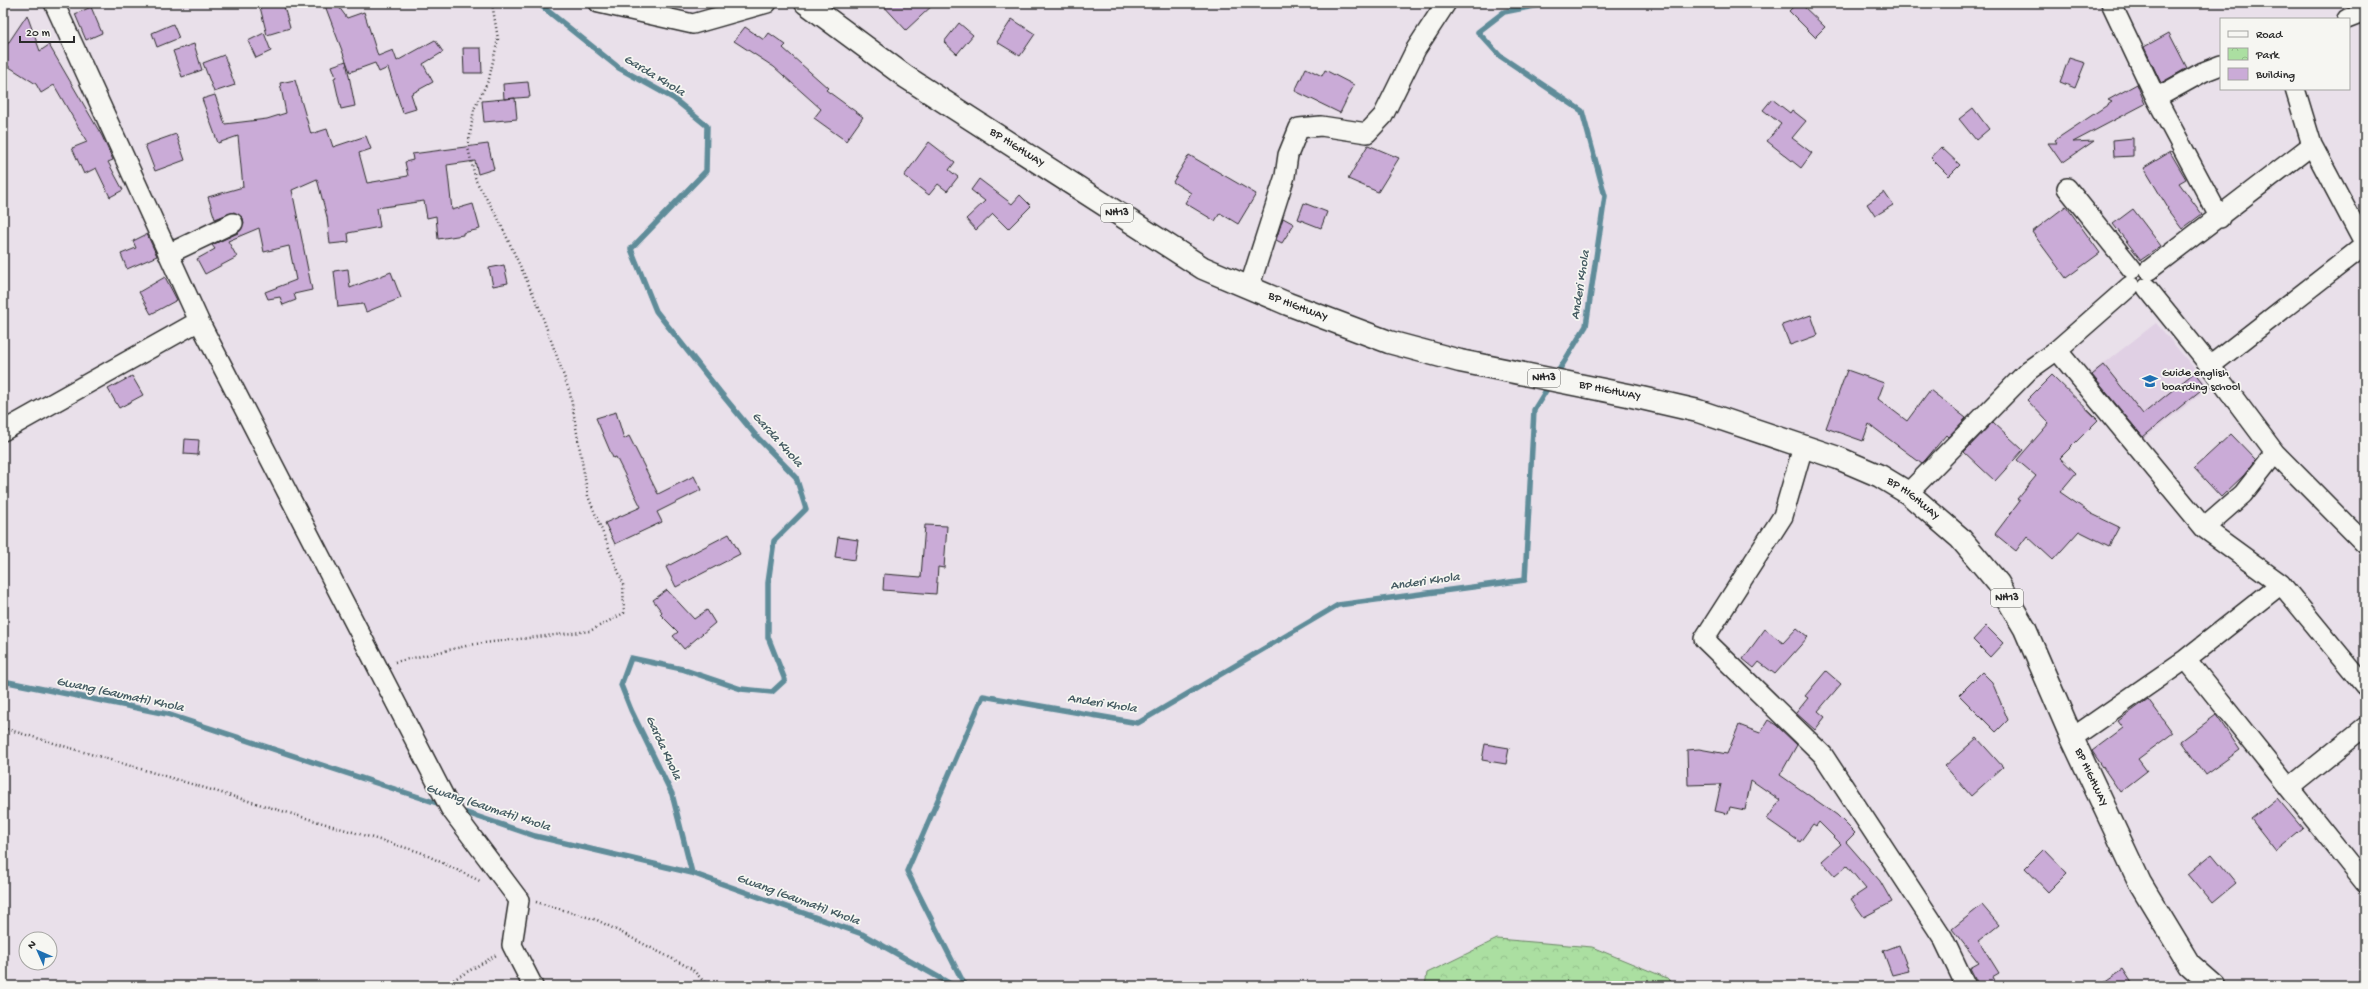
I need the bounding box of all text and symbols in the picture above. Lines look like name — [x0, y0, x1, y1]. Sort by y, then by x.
scale bar — [20, 18, 74, 44]
legend — [2220, 18, 2350, 90]
text: 20 m — [26, 27, 51, 41]
text: Road — [2256, 29, 2283, 43]
text: Park — [2255, 49, 2281, 63]
water label: Garda Khola — [621, 52, 688, 101]
text: Building — [2255, 69, 2295, 83]
street label: BP HIGHWAY — [986, 125, 1047, 171]
road number: NH13 — [1101, 204, 1133, 222]
water label: Anderi Khola — [1568, 249, 1594, 321]
street label: BP HIGHWAY — [1265, 289, 1330, 325]
place label: Guide english boarding school — [2162, 367, 2241, 395]
road number: NH13 — [1528, 369, 1560, 387]
school or university icon: Guide english boarding school — [2141, 372, 2159, 390]
street label: BP HIGHWAY — [1577, 378, 1642, 405]
water label: Garda Khola — [748, 409, 806, 471]
street label: BP HIGHWAY — [1883, 474, 1942, 524]
water label: Anderi Khola — [1389, 570, 1461, 594]
road number: NH13 — [1991, 589, 2023, 607]
water label: Gwang (Gaumati) Khola — [55, 674, 186, 716]
water label: Anderi Khola — [1066, 691, 1138, 717]
water label: Garda Khola — [642, 714, 685, 783]
street label: BP HIGHWAY — [2070, 745, 2110, 809]
water label: Gwang (Gaumati) Khola — [424, 781, 553, 835]
water label: Gwang (Gaumati) Khola — [735, 871, 862, 929]
north arrow — [18, 931, 58, 971]
text: N — [26, 939, 39, 952]

